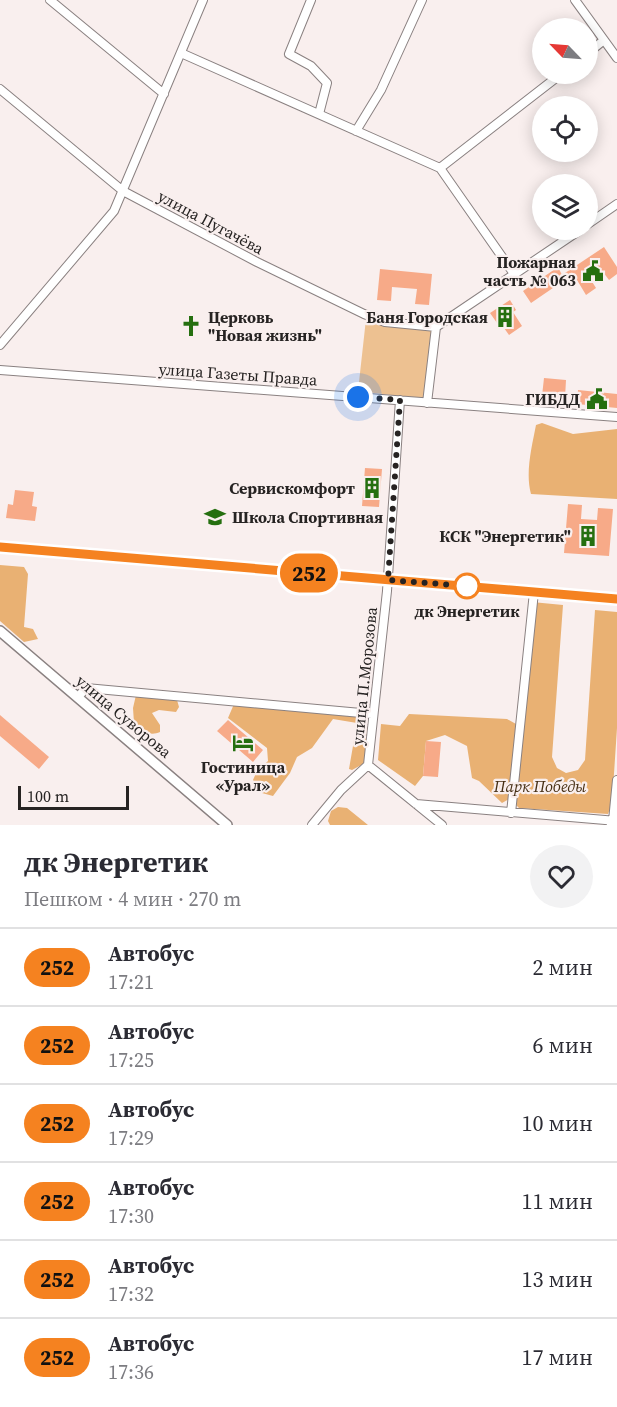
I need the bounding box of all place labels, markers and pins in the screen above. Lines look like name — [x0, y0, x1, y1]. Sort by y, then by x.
place label: Пожарная часть № 063 — [483, 251, 576, 291]
public building icon: Пожарная часть № 063 — [581, 259, 605, 283]
building icon: Баня Городская — [493, 305, 517, 329]
place label: Церковь "Новая жизнь" — [208, 306, 322, 346]
place label: Баня Городская — [366, 306, 488, 328]
church icon: Церковь "Новая жизнь" — [179, 314, 203, 338]
public building icon: ГИБДД — [585, 387, 609, 411]
place label: ГИБДД — [525, 388, 581, 410]
building icon: Сервискомфорт — [360, 476, 384, 500]
place label: Сервискомфорт — [229, 477, 355, 499]
school or university icon: Школа Спортивная — [203, 505, 227, 529]
place label: Школа Спортивная — [232, 506, 383, 528]
building icon: КСК "Энергетик" — [576, 524, 600, 548]
place label: КСК "Энергетик" — [439, 525, 571, 547]
marker: дк Энергетик — [454, 573, 480, 599]
place label: дк Энергетик — [414, 600, 520, 622]
hotel icon: Гостиница «Урал» — [231, 731, 255, 755]
place label: Гостиница «Урал» — [201, 756, 286, 796]

